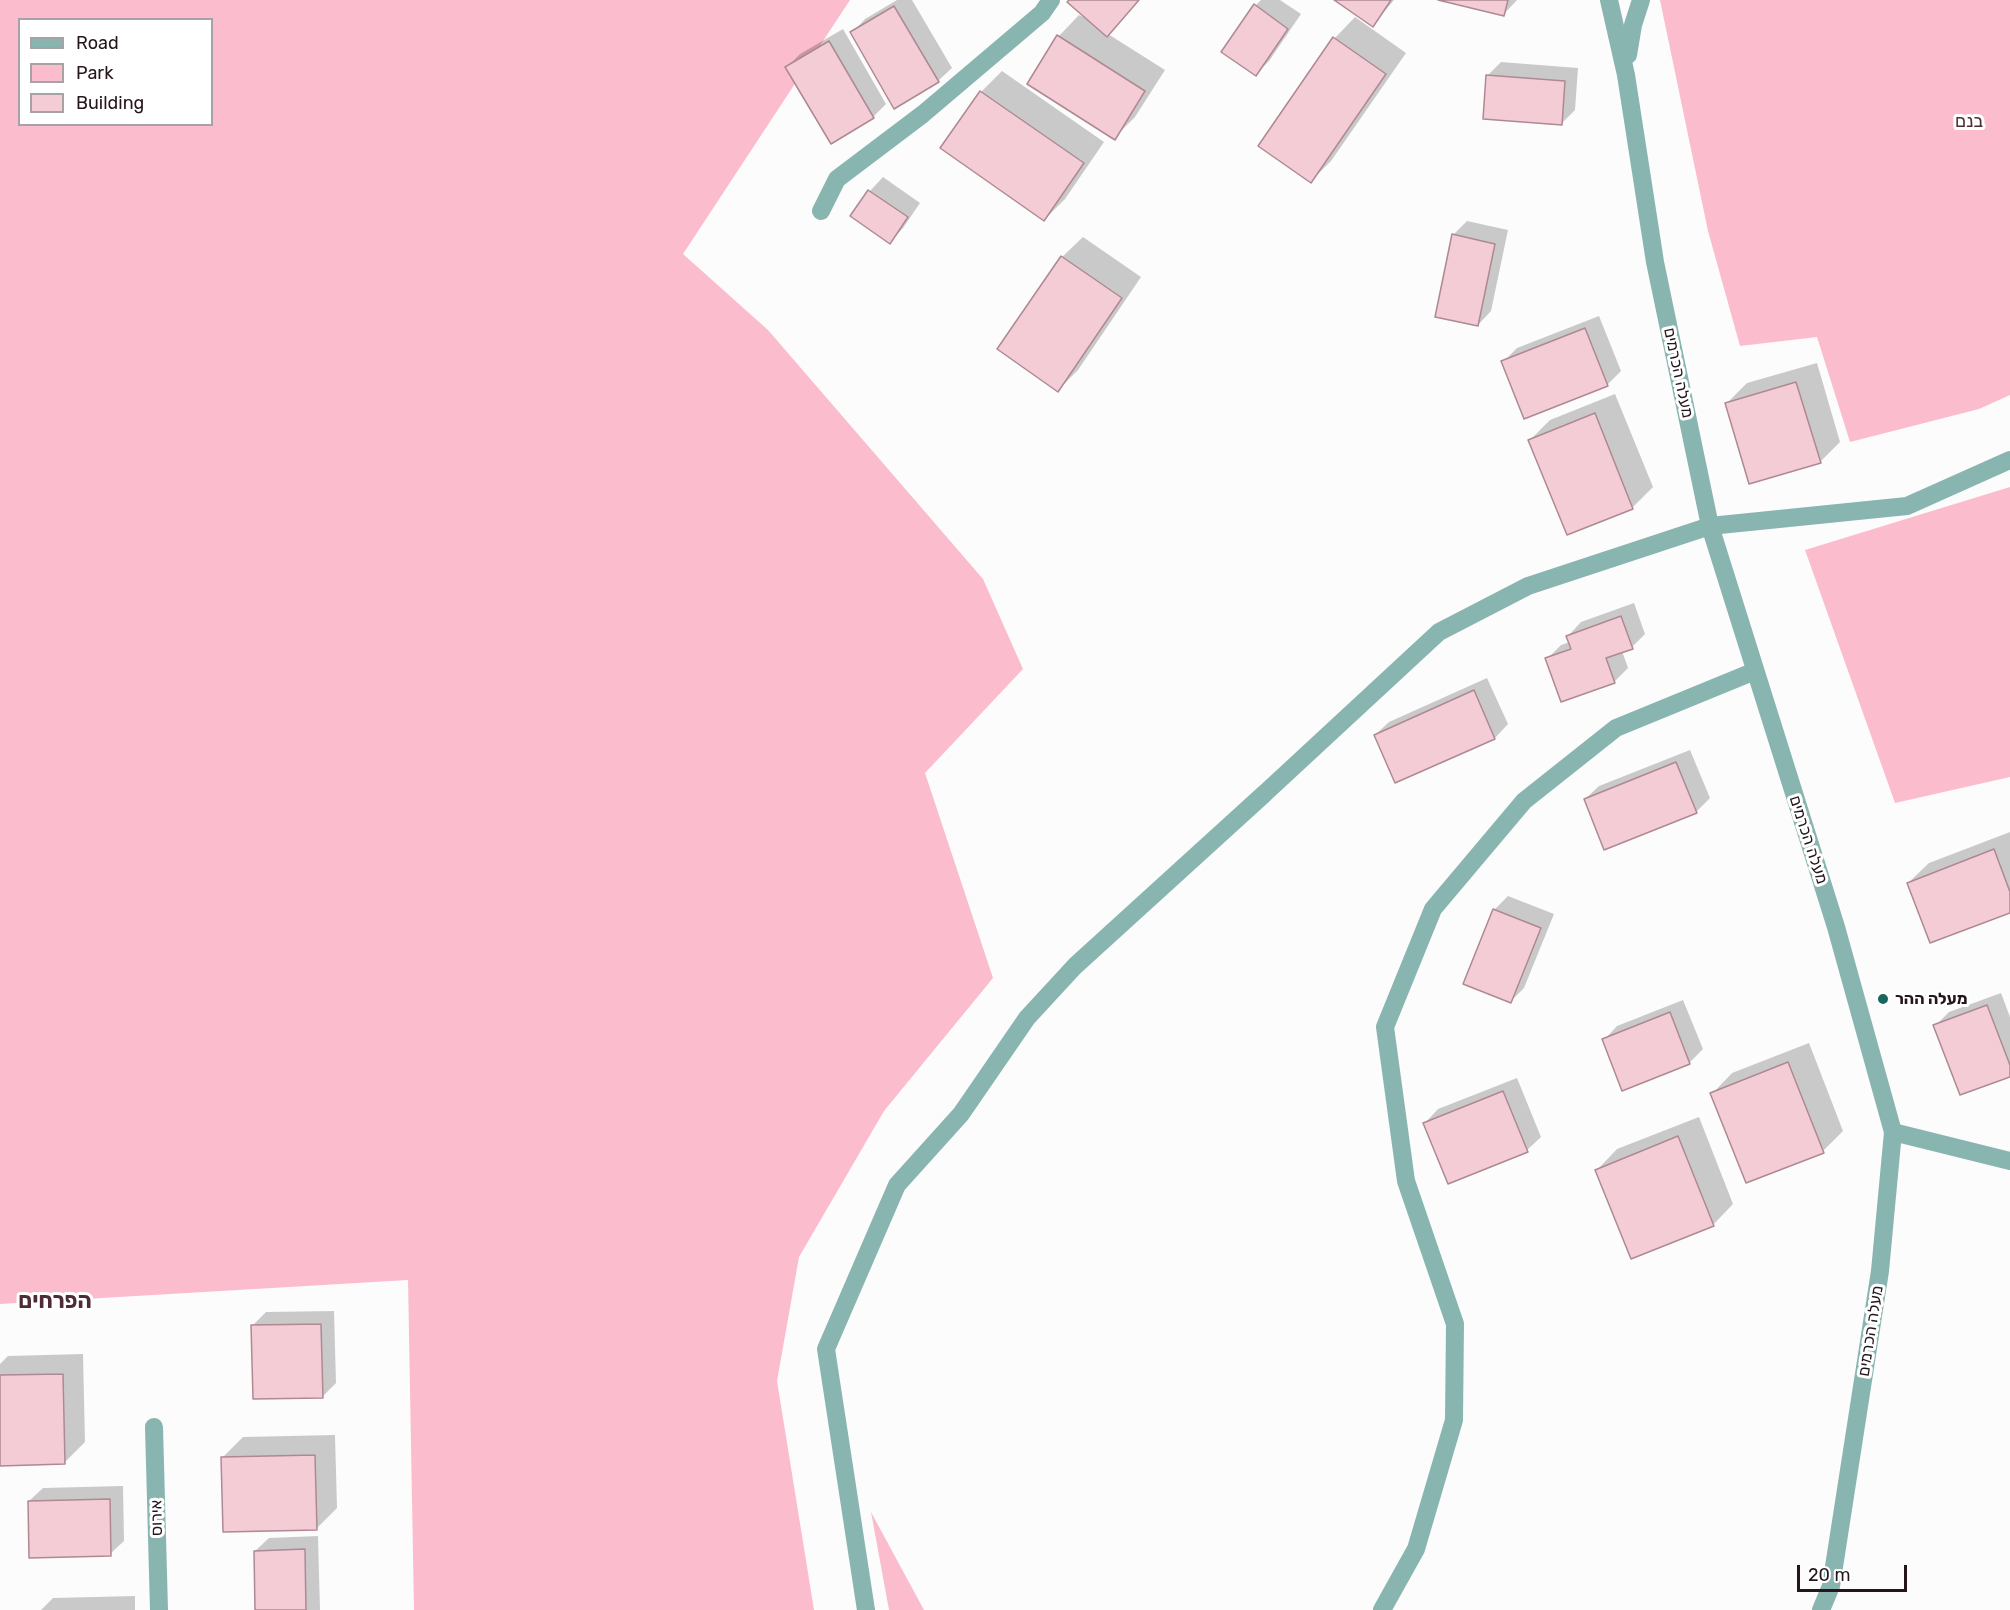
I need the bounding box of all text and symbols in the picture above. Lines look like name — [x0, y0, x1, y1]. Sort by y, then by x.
legend — [18, 18, 213, 126]
text: Road — [76, 32, 119, 54]
text: Park — [76, 62, 113, 84]
text: Building — [76, 92, 144, 114]
district label: בנם — [1955, 111, 1983, 133]
street label: מעלה הכרמים — [1659, 326, 1697, 420]
street label: מעלה הכרמים — [1785, 793, 1831, 887]
place label: מעלה ההר — [1895, 989, 1967, 1009]
marker: מעלה ההר — [1876, 992, 1890, 1006]
street label: מעלה הכרמים — [1854, 1284, 1888, 1378]
district label: הפרחים — [18, 1289, 92, 1315]
street label: אירוס — [147, 1500, 167, 1536]
scale bar — [1800, 1553, 1910, 1591]
text: 20 m — [1808, 1564, 1850, 1586]

